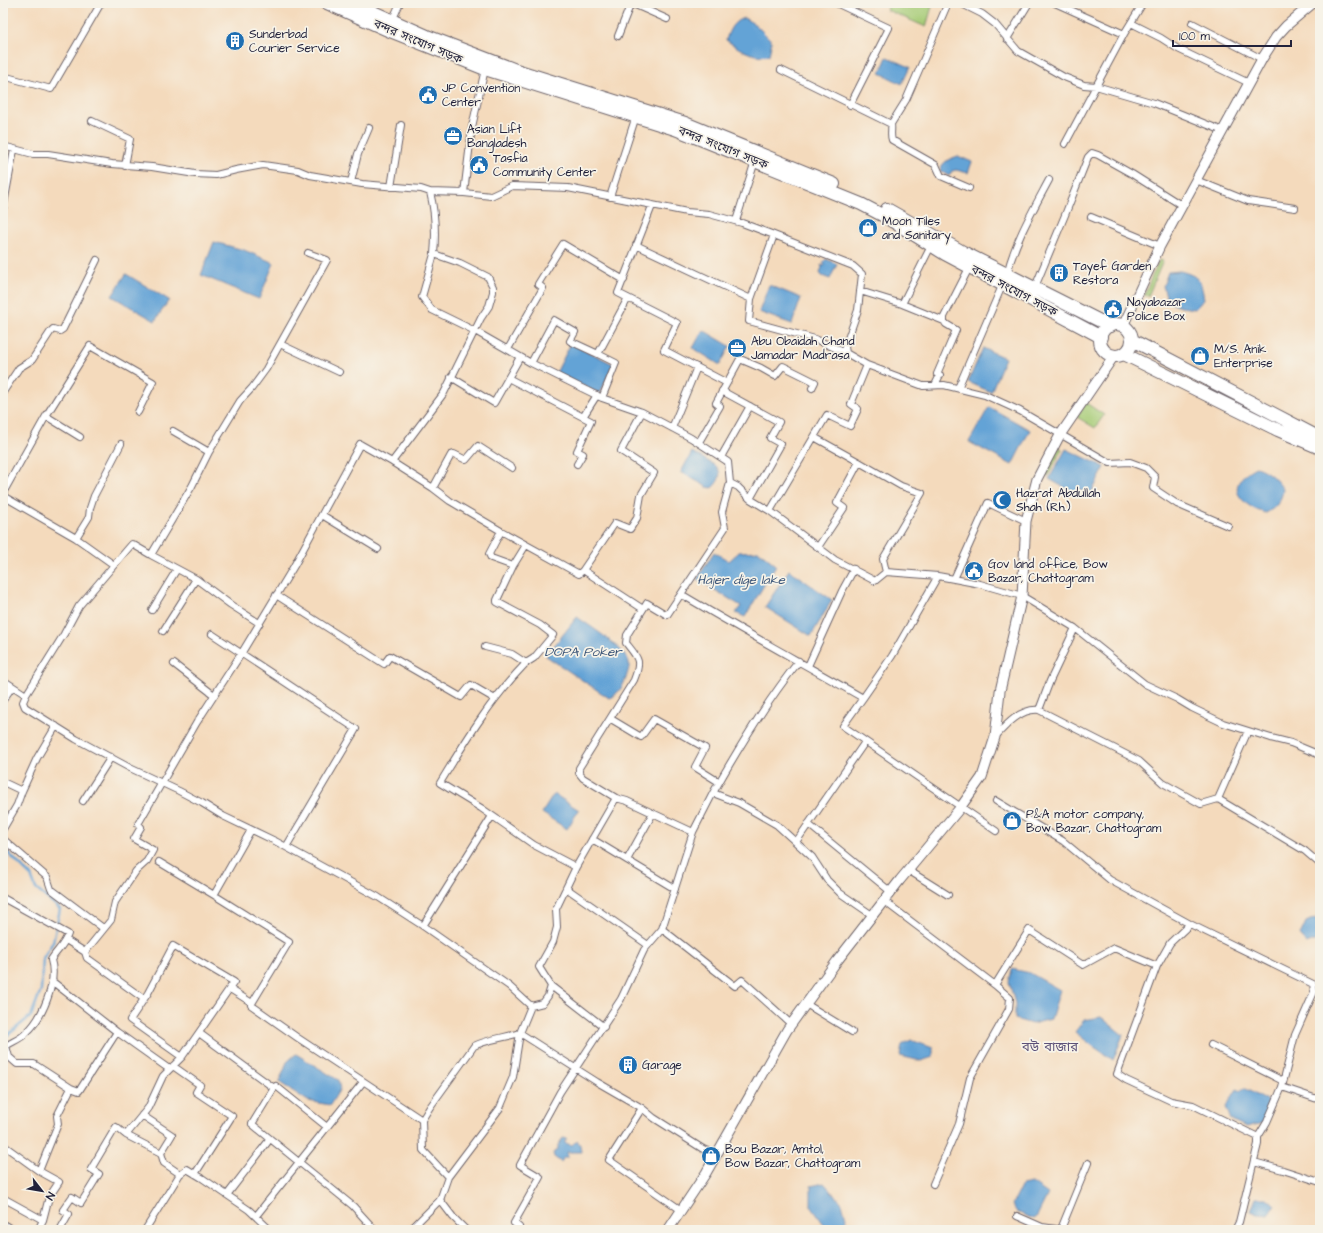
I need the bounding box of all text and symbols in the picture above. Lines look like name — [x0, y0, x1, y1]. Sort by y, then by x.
street label: বন্দর সংযোগ সড়ক — [370, 15, 465, 69]
scale bar — [1173, 22, 1291, 48]
place label: Sunderbad Courier Service — [249, 26, 340, 57]
text: 100 m — [1179, 28, 1210, 45]
building icon: Sunderbad Courier Service — [224, 30, 246, 52]
place label: JP Convention Center — [442, 80, 520, 111]
public building icon: JP Convention Center — [417, 84, 439, 106]
place label: Asian Lift Bangladesh — [467, 121, 526, 153]
street label: বন্দর সংযোগ সড়ক — [675, 122, 771, 174]
office icon: Asian Lift Bangladesh — [442, 125, 464, 147]
place label: Tasfia Community Center — [493, 150, 596, 182]
public building icon: Tasfia Community Center — [468, 154, 490, 176]
place label: Moon Tiles and Sanitary — [882, 213, 951, 245]
shop icon: Moon Tiles and Sanitary — [857, 217, 879, 239]
place label: Tayef Garden Restora — [1073, 258, 1151, 289]
street label: বন্দর সংযোগ সড়ক — [967, 261, 1060, 321]
building icon: Tayef Garden Restora — [1048, 262, 1070, 284]
place label: Nayabazar Police Box — [1127, 294, 1185, 325]
public building icon: Nayabazar Police Box — [1102, 298, 1124, 320]
place label: Abu Obaidah Chand Jamadar Madrasa — [751, 333, 855, 364]
office icon: Abu Obaidah Chand Jamadar Madrasa — [726, 337, 748, 359]
place label: M/S. Anik Enterprise — [1214, 341, 1273, 372]
shop icon: M/S. Anik Enterprise — [1189, 345, 1211, 367]
place label: Hazrat Abdullah Shah (Rh.) — [1016, 485, 1100, 516]
mosque icon: Hazrat Abdullah Shah (Rh.) — [991, 489, 1013, 511]
place label: Gov land office, Bow Bazar, Chattogram — [988, 556, 1108, 588]
public building icon: Gov land office, Bow Bazar, Chattogram — [963, 560, 985, 582]
water label: Hajer dige lake — [697, 571, 786, 590]
water label: DOPA Poker — [545, 643, 623, 661]
place label: P&A motor company, Bow Bazar, Chattogram — [1026, 806, 1162, 838]
shop icon: P&A motor company, Bow Bazar, Chattogram — [1001, 810, 1023, 832]
district label: বউ বাজার — [1021, 1038, 1078, 1056]
building icon: Garage — [617, 1054, 639, 1076]
place label: Garage — [642, 1057, 682, 1075]
place label: Bou Bazar, Amtol, Bow Bazar, Chattogram — [725, 1141, 861, 1173]
shop icon: Bou Bazar, Amtol, Bow Bazar, Chattogram — [700, 1145, 722, 1167]
north arrow — [22, 1171, 62, 1211]
text: N — [42, 1189, 58, 1203]

